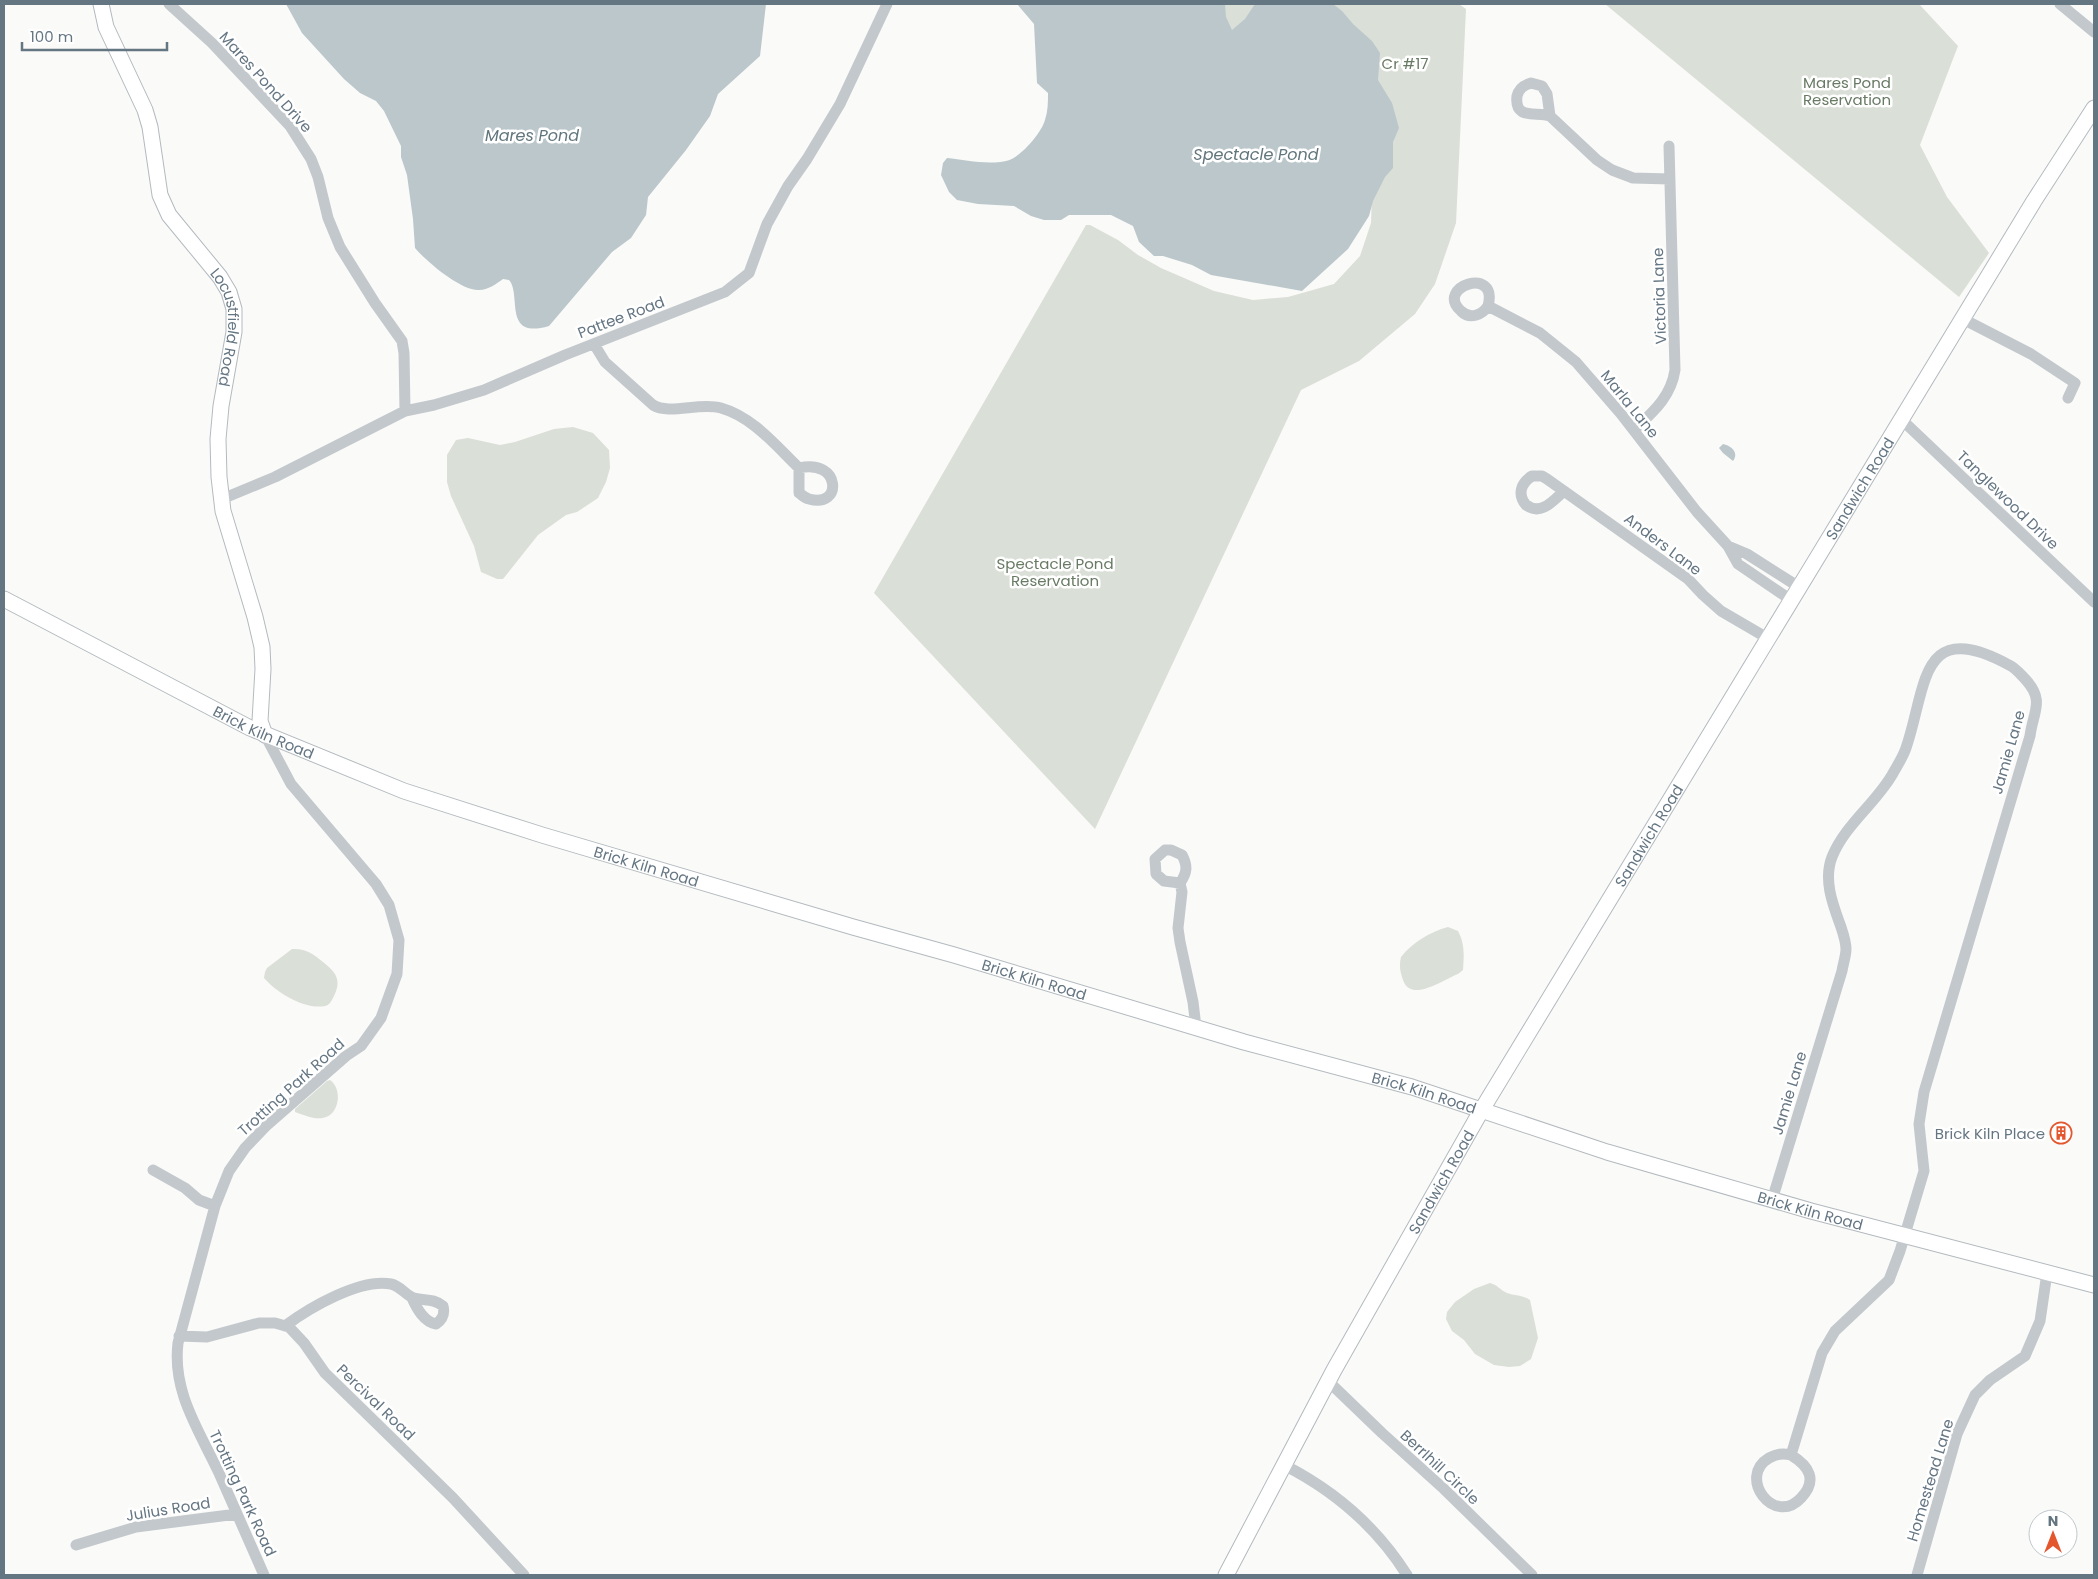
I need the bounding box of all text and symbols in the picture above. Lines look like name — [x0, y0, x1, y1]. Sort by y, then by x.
scale bar — [22, 20, 168, 52]
text: 100 m — [30, 26, 73, 47]
street label: Mares Pond Drive — [215, 27, 317, 137]
park label: Cr #17 — [1382, 53, 1428, 74]
park label: Mares Pond Reservation — [1803, 72, 1891, 110]
water label: Mares Pond — [485, 124, 579, 147]
water label: Spectacle Pond — [1193, 143, 1319, 166]
street label: Victoria Lane — [1647, 247, 1671, 345]
street label: Locustfield Road — [206, 263, 245, 388]
street label: Pattee Road — [575, 291, 667, 343]
street label: Marla Lane — [1596, 366, 1664, 442]
street label: Sandwich Road — [1820, 433, 1899, 544]
street label: Tanglewood Drive — [1952, 446, 2064, 554]
street label: Anders Lane — [1620, 508, 1706, 580]
park label: Spectacle Pond Reservation — [996, 553, 1114, 591]
street label: Brick Kiln Road — [210, 700, 317, 764]
street label: Jamie Lane — [1986, 708, 2030, 796]
street label: Sandwich Road — [1609, 780, 1688, 891]
street label: Brick Kiln Road — [592, 840, 701, 891]
street label: Brick Kiln Road — [979, 953, 1089, 1005]
street label: Trotting Park Road — [233, 1033, 349, 1141]
street label: Jamie Lane — [1766, 1049, 1812, 1137]
street label: Brick Kiln Road — [1370, 1066, 1479, 1118]
building icon: Brick Kiln Place — [2049, 1121, 2073, 1145]
place label: Brick Kiln Place — [1935, 1123, 2045, 1144]
street label: Sandwich Road — [1403, 1126, 1479, 1238]
street label: Brick Kiln Road — [1755, 1186, 1865, 1235]
street label: Percival Road — [332, 1359, 420, 1445]
street label: Homestead Lane — [1901, 1416, 1959, 1544]
street label: BerrIhill Circle — [1396, 1425, 1484, 1509]
street label: Trotting Park Road — [205, 1427, 281, 1559]
street label: Julius Road — [124, 1492, 212, 1526]
north arrow — [2028, 1509, 2078, 1559]
text: N — [2048, 1511, 2058, 1531]

